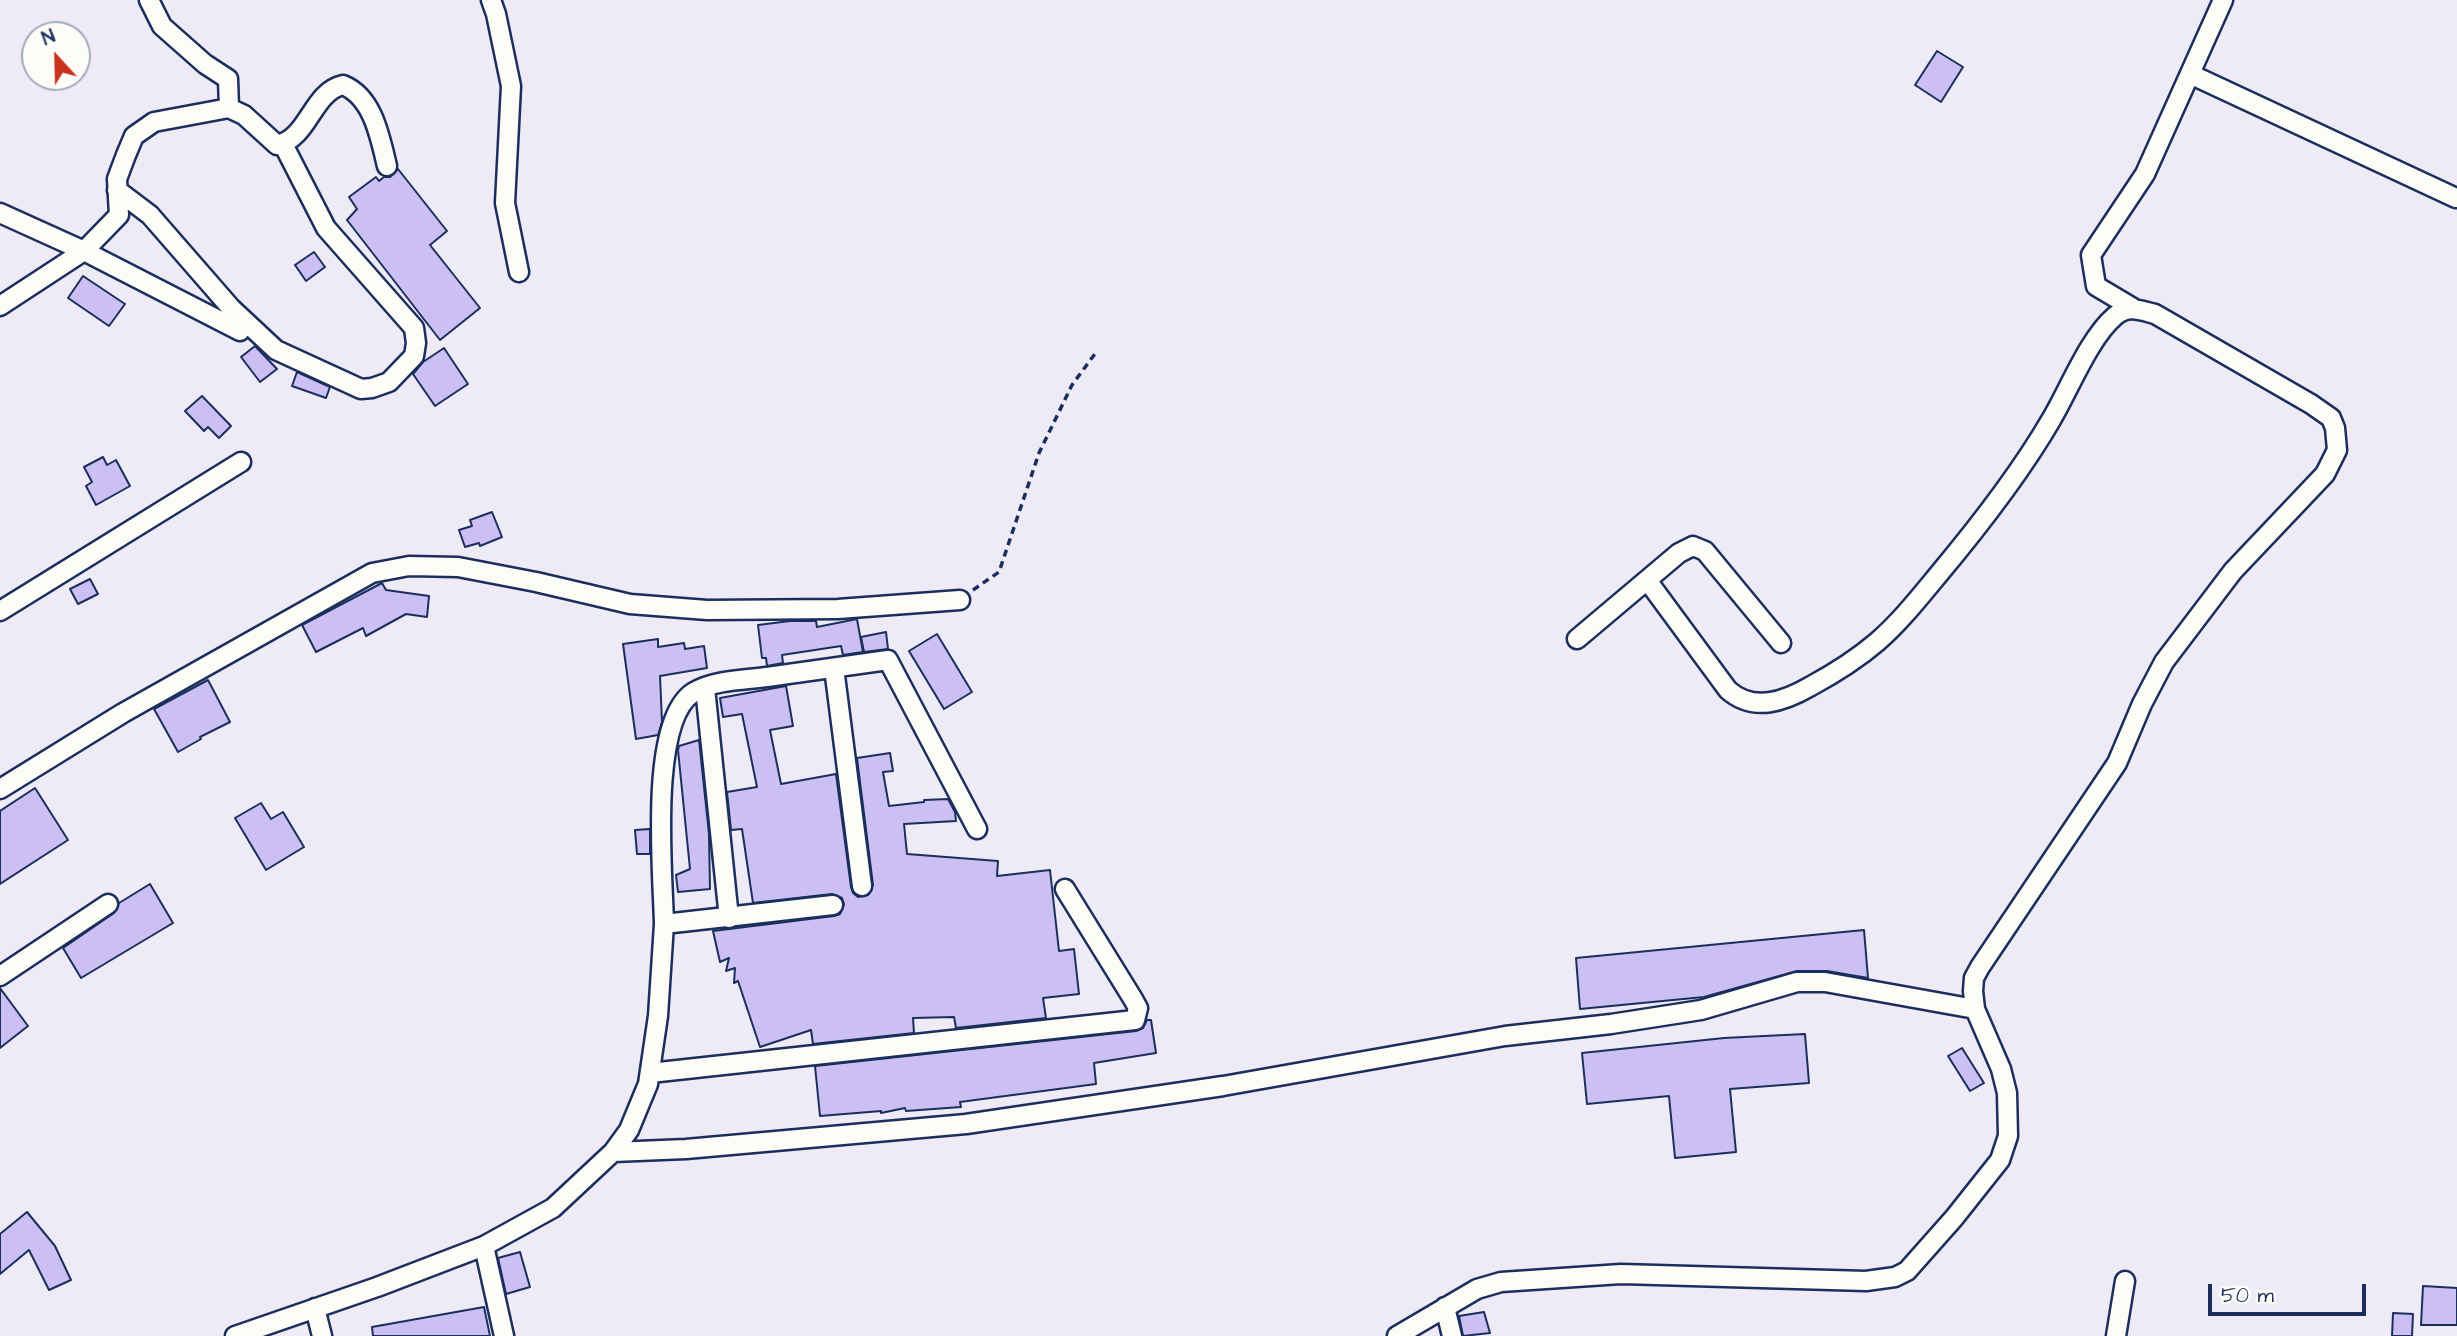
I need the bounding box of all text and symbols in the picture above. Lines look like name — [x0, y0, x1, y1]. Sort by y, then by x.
north arrow — [21, 21, 91, 91]
text: N — [38, 23, 59, 53]
scale bar — [2212, 1270, 2370, 1314]
text: 50 m — [2221, 1281, 2274, 1310]

